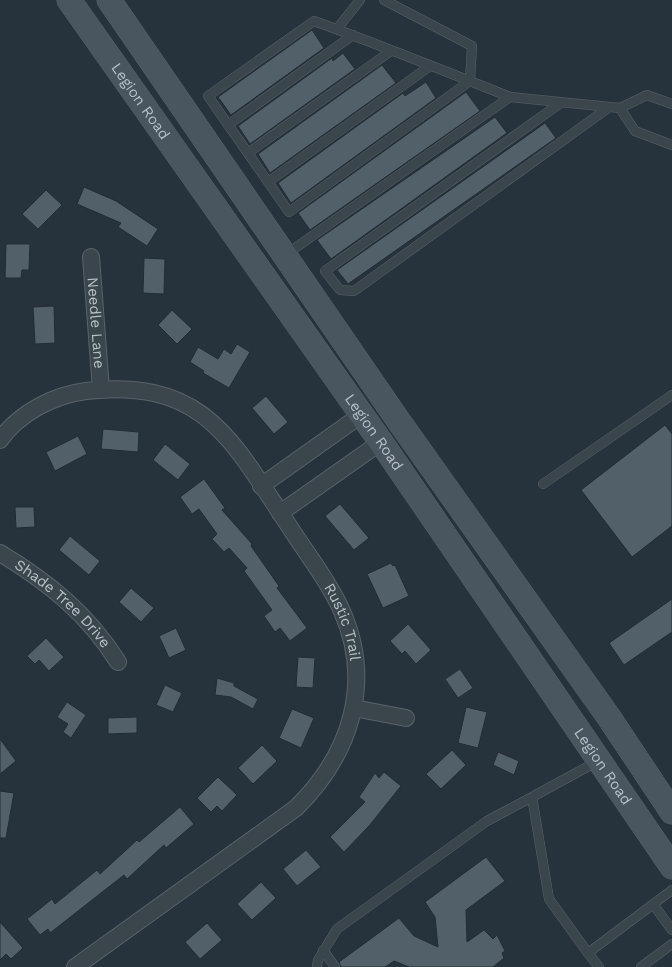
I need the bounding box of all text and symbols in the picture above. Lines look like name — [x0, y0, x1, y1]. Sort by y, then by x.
street label: Legion Road — [107, 60, 174, 143]
street label: Needle Lane — [84, 277, 108, 369]
street label: Legion Road — [341, 390, 407, 474]
street label: Shade Tree Drive — [11, 556, 114, 651]
street label: Rustic Trail — [320, 580, 364, 662]
street label: Legion Road — [570, 724, 636, 808]

